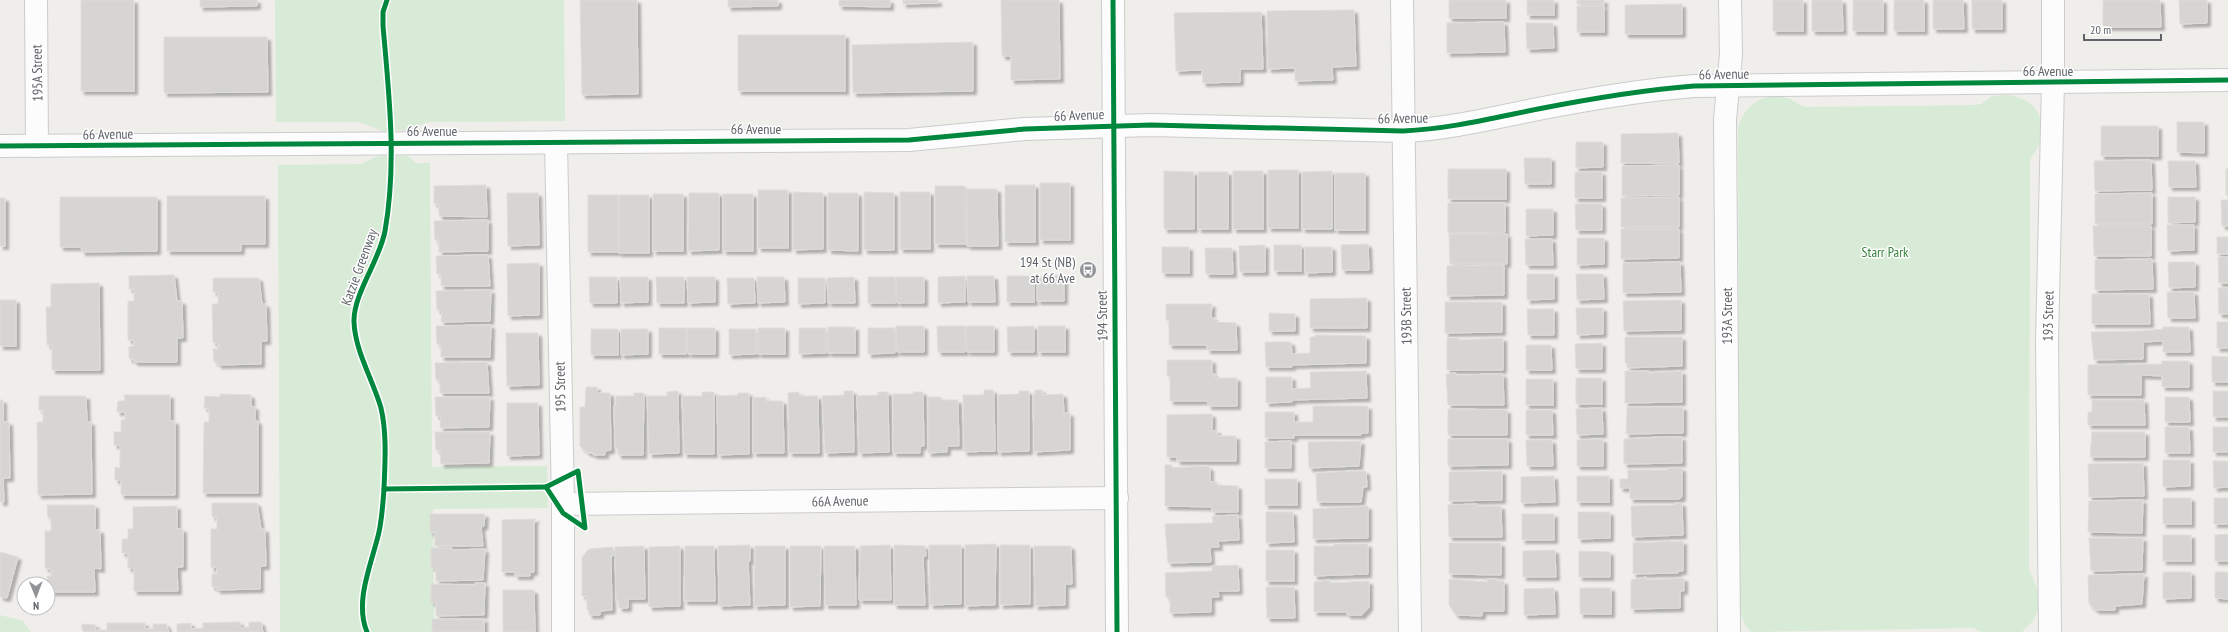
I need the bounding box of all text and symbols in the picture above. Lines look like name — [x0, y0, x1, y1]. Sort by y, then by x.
scale bar — [2084, 16, 2161, 42]
text: 20 m — [2090, 22, 2111, 37]
street label: 195A Street — [28, 44, 46, 102]
street label: 66 Avenue — [2023, 62, 2074, 80]
street label: 66 Avenue — [1699, 65, 1750, 83]
street label: 66 Avenue — [1053, 105, 1105, 125]
street label: 66 Avenue — [1378, 109, 1429, 127]
street label: 66 Avenue — [731, 120, 782, 138]
street label: 66 Avenue — [407, 122, 458, 140]
street label: 66 Avenue — [83, 125, 134, 143]
street label: Katzie Greenway — [337, 225, 381, 308]
park label: Starr Park — [1862, 243, 1909, 261]
place label: 194 St (NB) at 66 Ave — [1020, 253, 1076, 287]
bus stop icon: 194 St (NB) at 66 Ave — [1078, 260, 1098, 280]
street label: 193B Street — [1396, 287, 1415, 345]
street label: 193A Street — [1718, 287, 1736, 345]
street label: 194 Street — [1093, 290, 1111, 342]
street label: 193 Street — [2039, 290, 2057, 342]
street label: 195 Street — [551, 361, 569, 413]
street label: 66A Avenue — [811, 492, 869, 510]
north arrow — [16, 576, 56, 616]
text: N — [33, 599, 39, 613]

